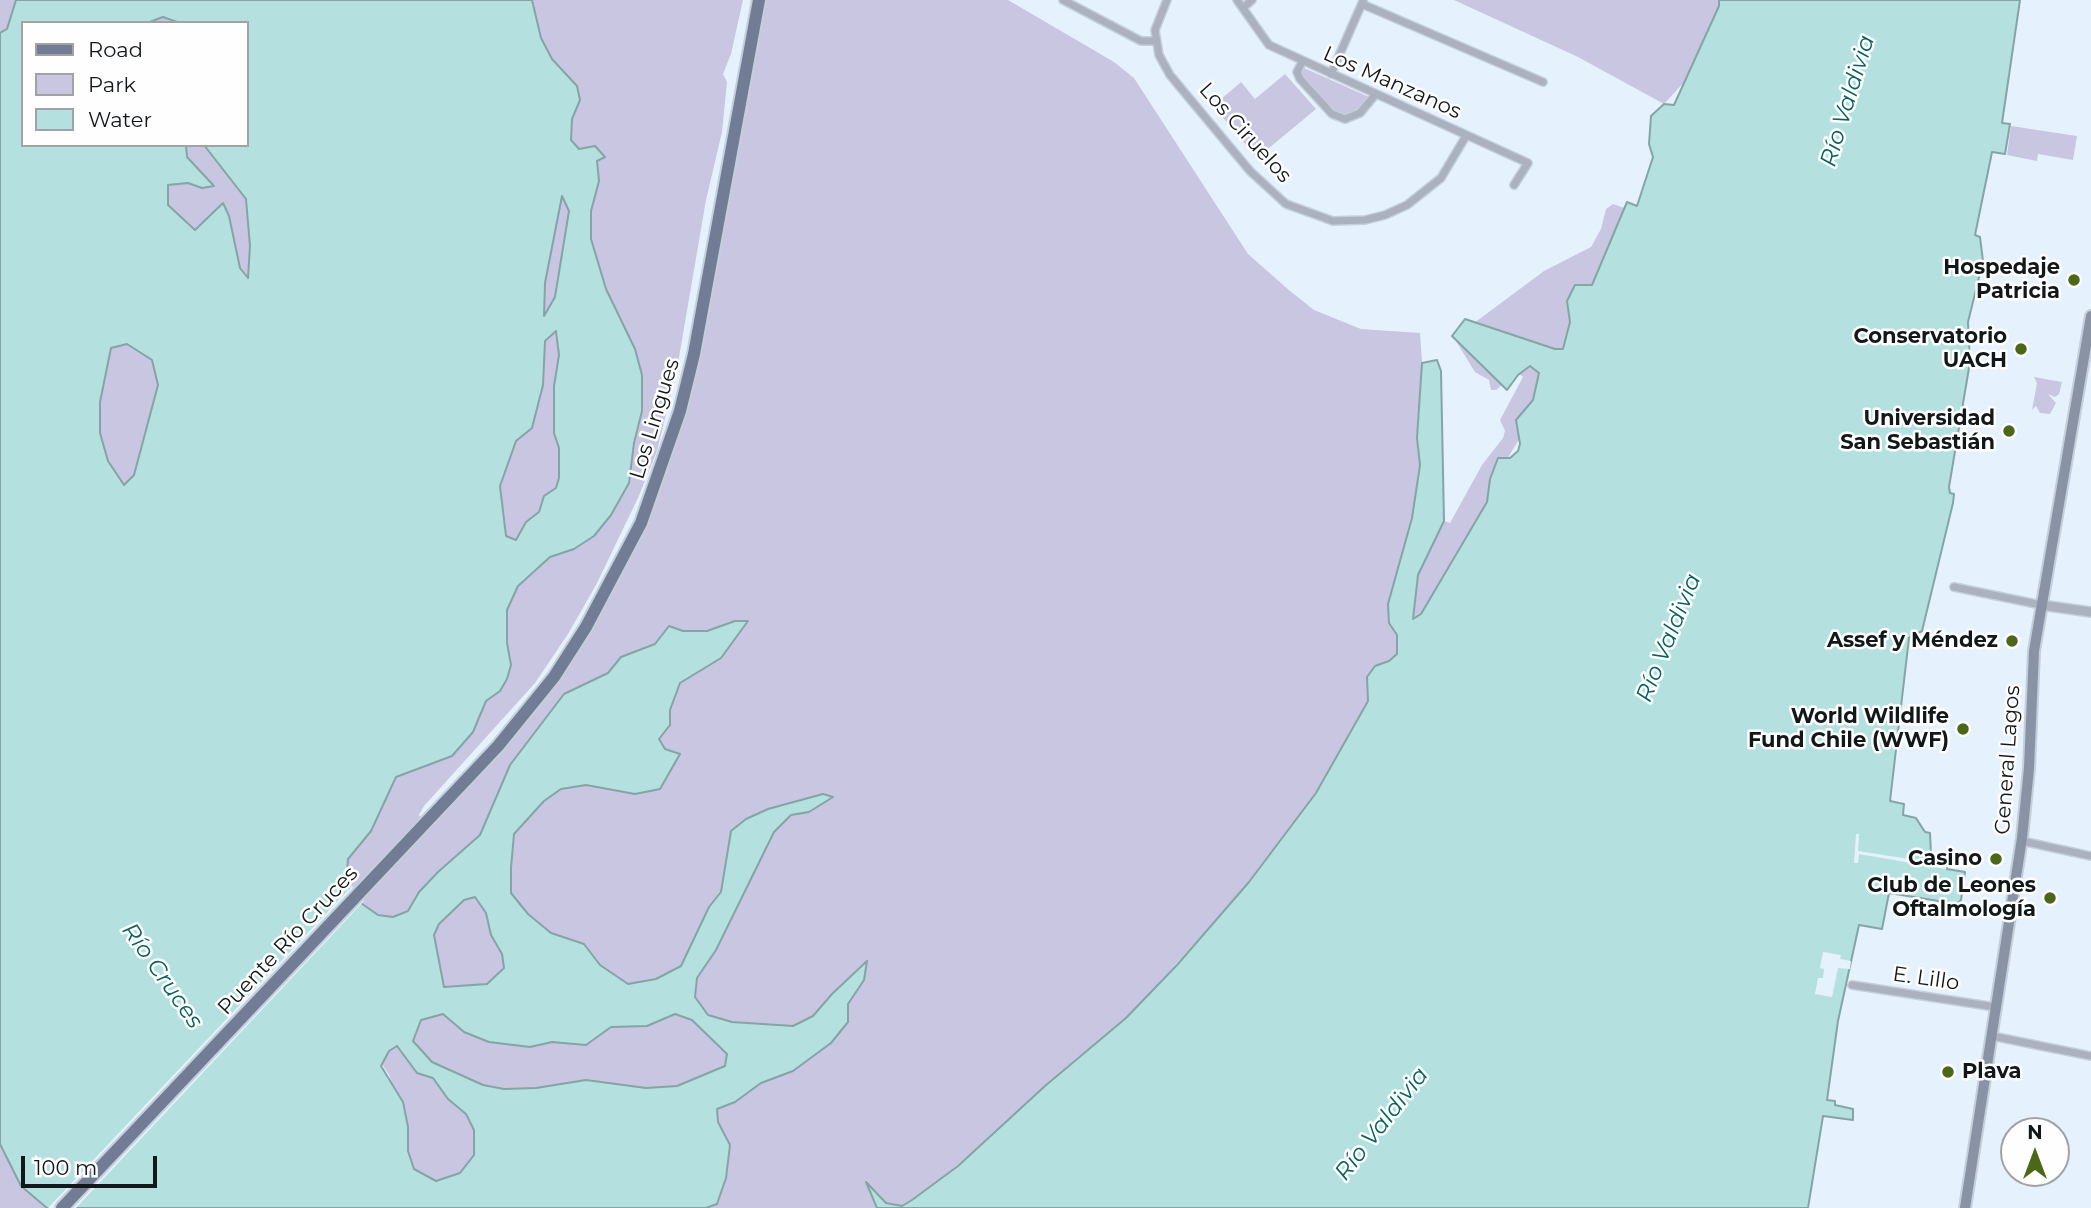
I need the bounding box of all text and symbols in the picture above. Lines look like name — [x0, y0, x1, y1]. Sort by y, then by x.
legend — [21, 21, 248, 147]
water label: Río Valdivia — [1815, 32, 1881, 170]
text: Road — [88, 37, 143, 62]
street label: Los Manzanos — [1319, 41, 1465, 125]
text: Park — [88, 72, 136, 97]
street label: Los Ciruelos — [1194, 78, 1296, 188]
text: Water — [88, 107, 152, 132]
place label: Hospedaje Patricia — [1943, 255, 2060, 305]
marker: Hospedaje Patricia — [2066, 272, 2082, 288]
place label: Conservatorio UACH — [1854, 324, 2007, 374]
marker: Conservatorio UACH — [2013, 341, 2029, 357]
street label: Los Lingues — [625, 356, 685, 482]
place label: Universidad San Sebastián — [1840, 406, 1995, 456]
marker: Universidad San Sebastián — [2001, 423, 2017, 439]
water label: Río Valdivia — [1631, 570, 1707, 706]
place label: Assef y Méndez — [1827, 628, 1998, 654]
marker: Assef y Méndez — [2004, 633, 2020, 649]
street label: General Lagos — [1990, 685, 2026, 835]
place label: World Wildlife Fund Chile (WWF) — [1748, 704, 1949, 754]
marker: World Wildlife Fund Chile (WWF) — [1955, 721, 1971, 737]
place label: Casino — [1908, 846, 1982, 872]
marker: Casino — [1988, 851, 2004, 867]
street label: Puente Río Cruces — [213, 862, 363, 1020]
place label: Club de Leones Oftalmología — [1867, 873, 2036, 923]
marker: Club de Leones Oftalmología — [2042, 890, 2058, 906]
water label: Río Cruces — [116, 918, 208, 1034]
street label: E. Lillo — [1891, 962, 1961, 996]
place label: Plava — [1962, 1059, 2021, 1085]
water label: Río Valdivia — [1329, 1062, 1435, 1186]
marker: Plava — [1940, 1064, 1956, 1080]
north arrow — [2000, 1117, 2070, 1187]
text: N — [2027, 1121, 2043, 1144]
scale bar — [24, 1142, 161, 1186]
text: 100 m — [34, 1155, 97, 1180]

